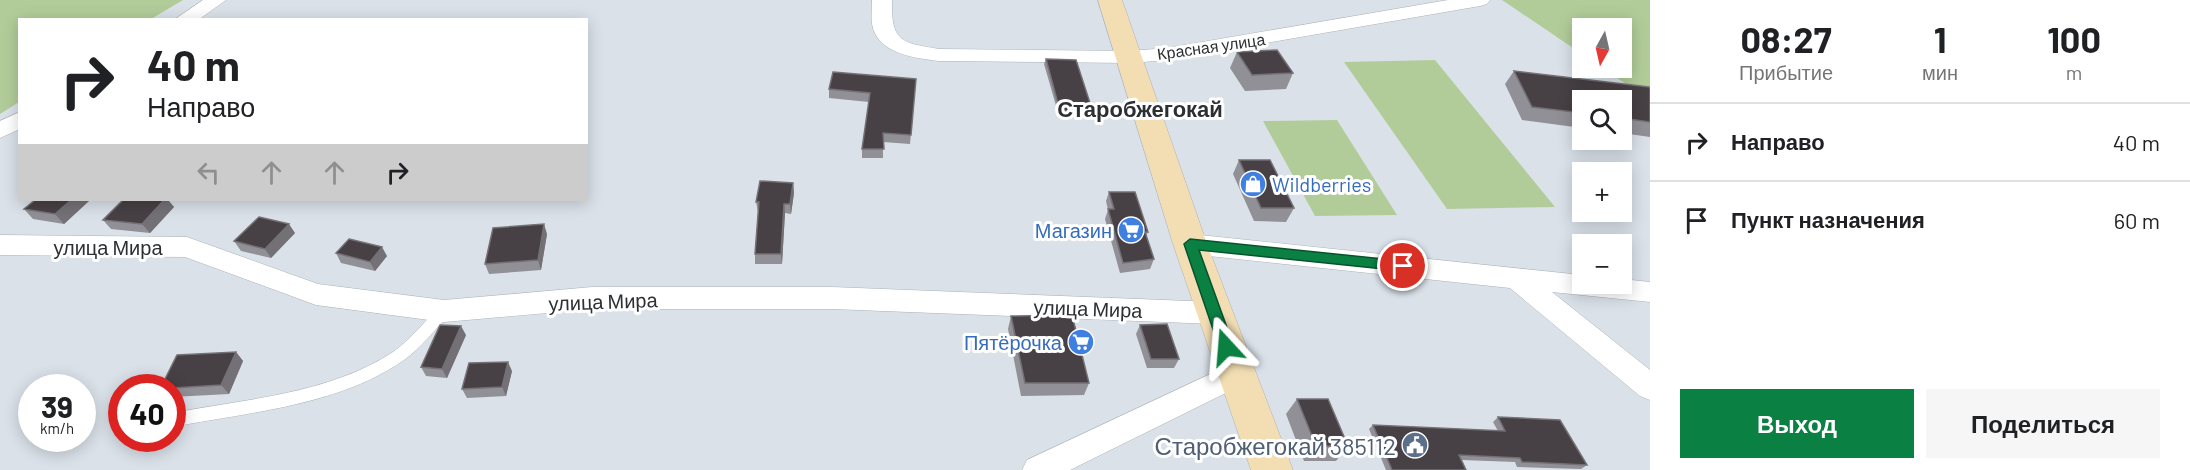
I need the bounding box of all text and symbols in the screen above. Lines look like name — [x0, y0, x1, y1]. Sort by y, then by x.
text: 08:27 — [1740, 17, 1832, 60]
text: 1 — [1934, 17, 1946, 60]
text: 100 — [2047, 17, 2101, 60]
north arrow — [1572, 18, 1632, 78]
map controls — [1572, 18, 1632, 294]
street label: Красная улица — [1156, 29, 1266, 63]
text: 40 m — [147, 39, 240, 89]
icon: right — [48, 42, 126, 120]
text: Прибытие — [1739, 60, 1833, 84]
text: мин — [1922, 60, 1958, 84]
text: m — [2066, 60, 2082, 84]
text: Направо — [147, 90, 255, 122]
button: search — [1572, 90, 1632, 150]
district label: Старобжегокай — [1057, 95, 1223, 122]
icon: right — [1680, 126, 1713, 159]
text: Направо — [1731, 128, 1825, 154]
text: 40 m — [2113, 129, 2160, 155]
icon: left — [192, 156, 225, 189]
icon: ahead — [255, 156, 288, 189]
icon: ahead — [318, 156, 351, 189]
icon: right — [381, 156, 414, 189]
button: + — [1572, 162, 1632, 222]
shop icon: Wildberries — [1238, 169, 1268, 199]
place label: Wildberries — [1272, 172, 1371, 196]
icon: arrive — [1680, 204, 1713, 237]
text: Пункт назначения — [1731, 206, 1925, 232]
text: 60 m — [2114, 207, 2160, 233]
supermarket icon: Магазин — [1116, 215, 1146, 245]
place label: Магазин — [1035, 218, 1112, 242]
button: − — [1572, 234, 1632, 294]
street label: улица Мира — [53, 235, 163, 259]
pin — [1377, 240, 1428, 291]
icon: arrive — [1386, 249, 1419, 282]
street label: улица Мира — [548, 287, 659, 315]
street label: улица Мира — [1033, 294, 1144, 322]
position arrow — [1194, 315, 1258, 379]
supermarket icon: Пятёрочка — [1066, 327, 1096, 357]
place label: Пятёрочка — [964, 330, 1063, 354]
speed limit sign: 40 — [108, 374, 186, 452]
text: 39 — [41, 388, 73, 424]
button: Выход — [1680, 389, 1914, 458]
button: Поделиться — [1926, 389, 2160, 458]
text: km/h — [40, 419, 74, 437]
public building icon: Старобжегокай 385112 — [1400, 430, 1430, 460]
place label: Старобжегокай 385112 — [1155, 431, 1396, 460]

